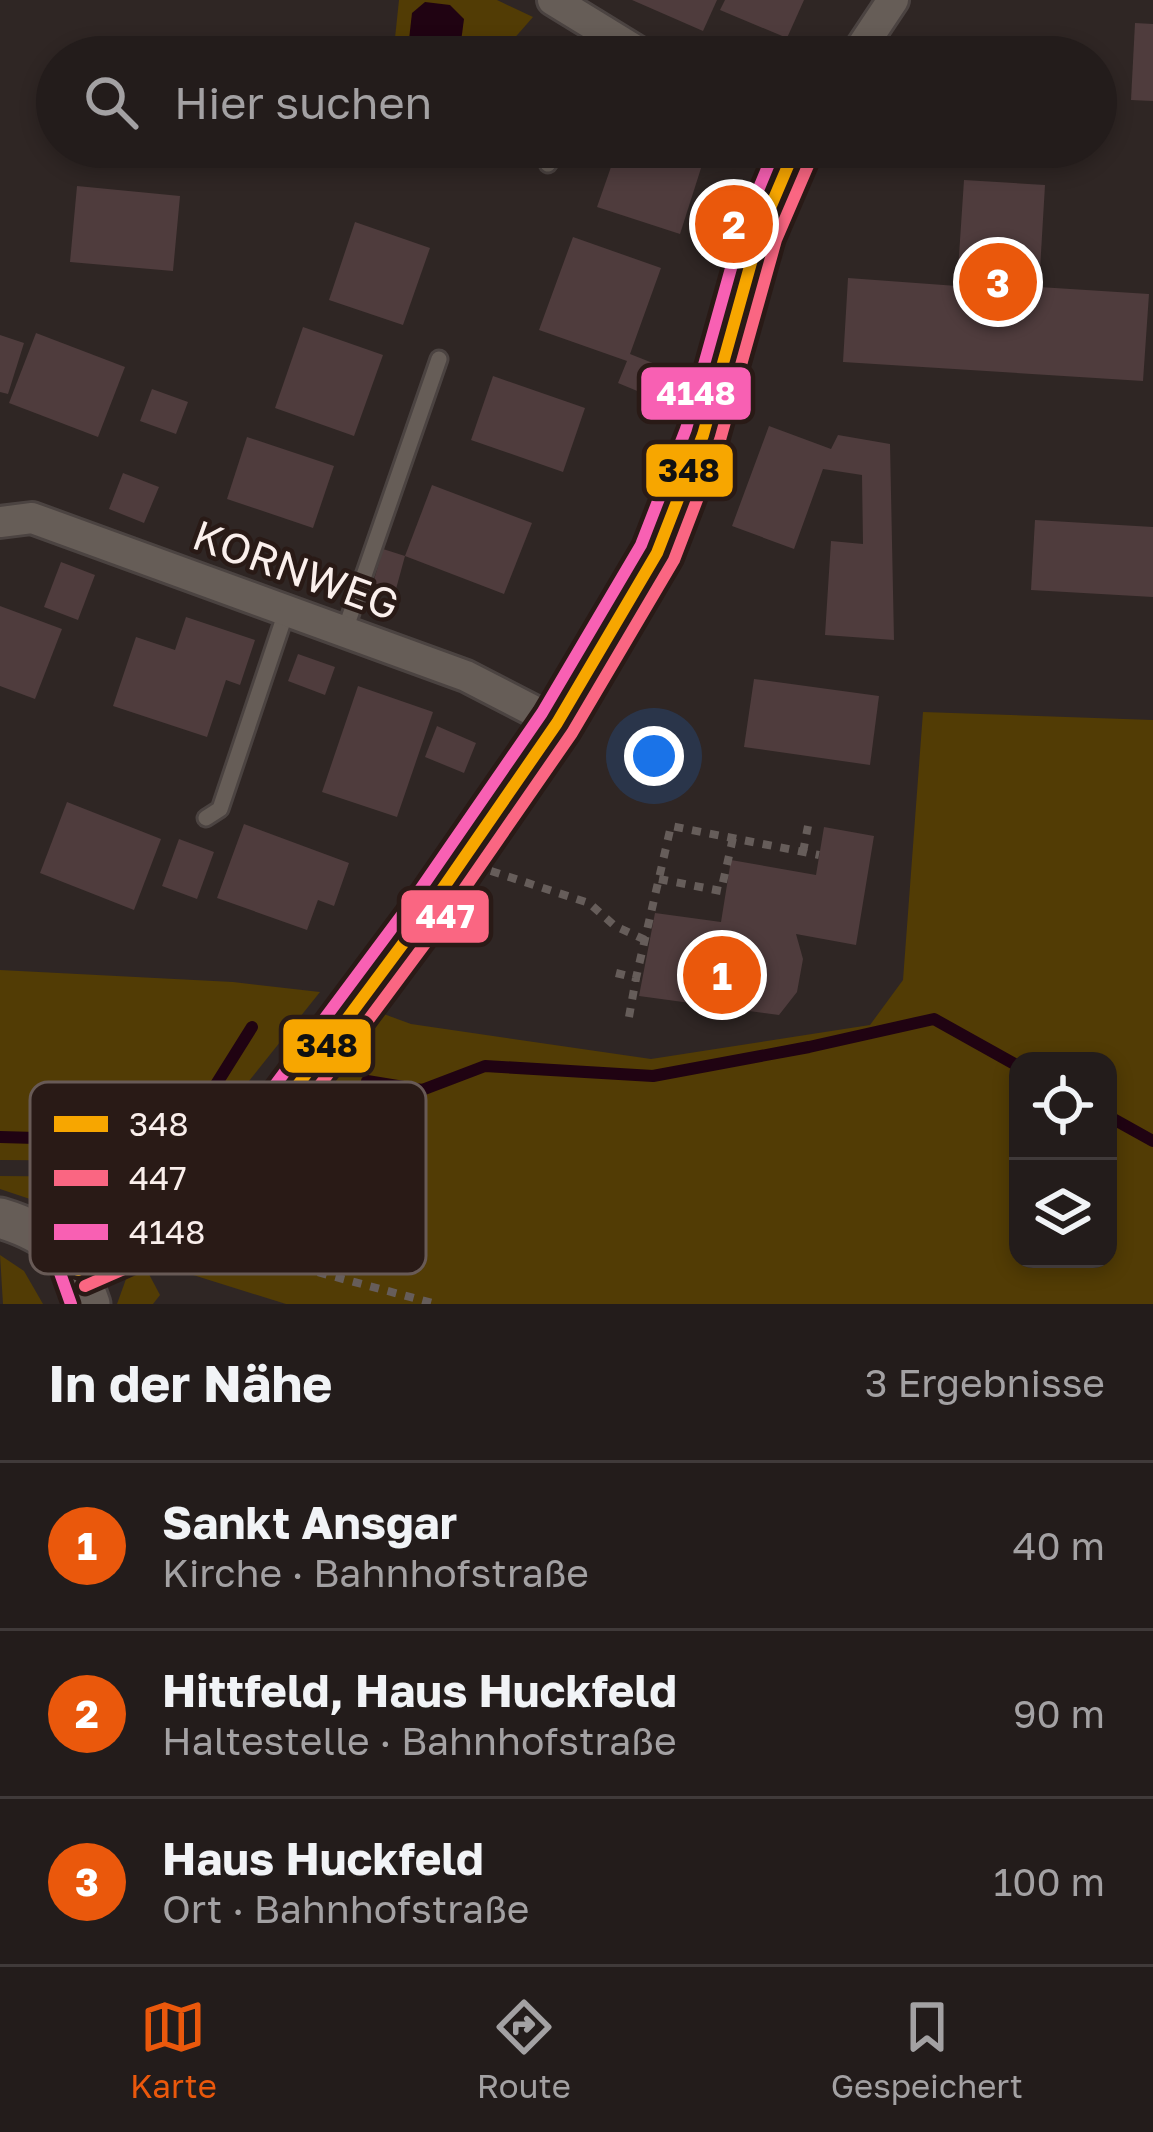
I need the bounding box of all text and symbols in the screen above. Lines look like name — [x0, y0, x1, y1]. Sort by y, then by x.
search box — [36, 36, 1117, 168]
icon: search — [78, 69, 144, 135]
text: Hier suchen — [174, 75, 432, 129]
pin: 2 — [695, 179, 773, 269]
pin: 3 — [959, 237, 1037, 327]
line badge: 4148 — [639, 365, 753, 422]
text: 4148 — [656, 373, 736, 412]
line badge: 348 — [644, 442, 735, 499]
text: 348 — [658, 450, 720, 489]
street label: KORNWEG — [187, 509, 406, 629]
your location — [624, 726, 684, 786]
line badge: 447 — [399, 888, 491, 945]
text: 447 — [415, 896, 475, 935]
pin: 1 — [683, 930, 761, 1020]
line badge: 348 — [281, 1017, 373, 1075]
text: 348 — [296, 1025, 358, 1064]
map controls — [1009, 1052, 1117, 1268]
button: locate — [1009, 1052, 1117, 1160]
legend — [30, 1082, 426, 1274]
text: 348 — [129, 1104, 189, 1143]
text: 447 — [129, 1158, 187, 1197]
button: layers — [1009, 1160, 1117, 1268]
text: 4148 — [129, 1212, 205, 1251]
text: In der Nähe — [48, 1352, 332, 1413]
text: 3 Ergebnisse — [865, 1359, 1105, 1406]
text: Sankt Ansgar — [162, 1495, 457, 1549]
text: 1 — [77, 1522, 97, 1569]
text: 40 m — [1013, 1522, 1105, 1569]
text: Kirche · Bahnhofstraße — [162, 1549, 589, 1596]
text: Hittfeld, Haus Huckfeld — [162, 1663, 677, 1717]
text: 2 — [75, 1690, 99, 1737]
text: 90 m — [1013, 1690, 1105, 1737]
text: Haltestelle · Bahnhofstraße — [162, 1717, 677, 1764]
text: Haus Huckfeld — [162, 1831, 484, 1885]
text: 3 — [75, 1858, 99, 1905]
text: 100 m — [993, 1858, 1105, 1905]
text: Ort · Bahnhofstraße — [162, 1885, 529, 1932]
tab: Karte — [130, 1994, 217, 2105]
tab: Route — [477, 1994, 571, 2105]
tab: Gespeichert — [831, 1994, 1023, 2105]

